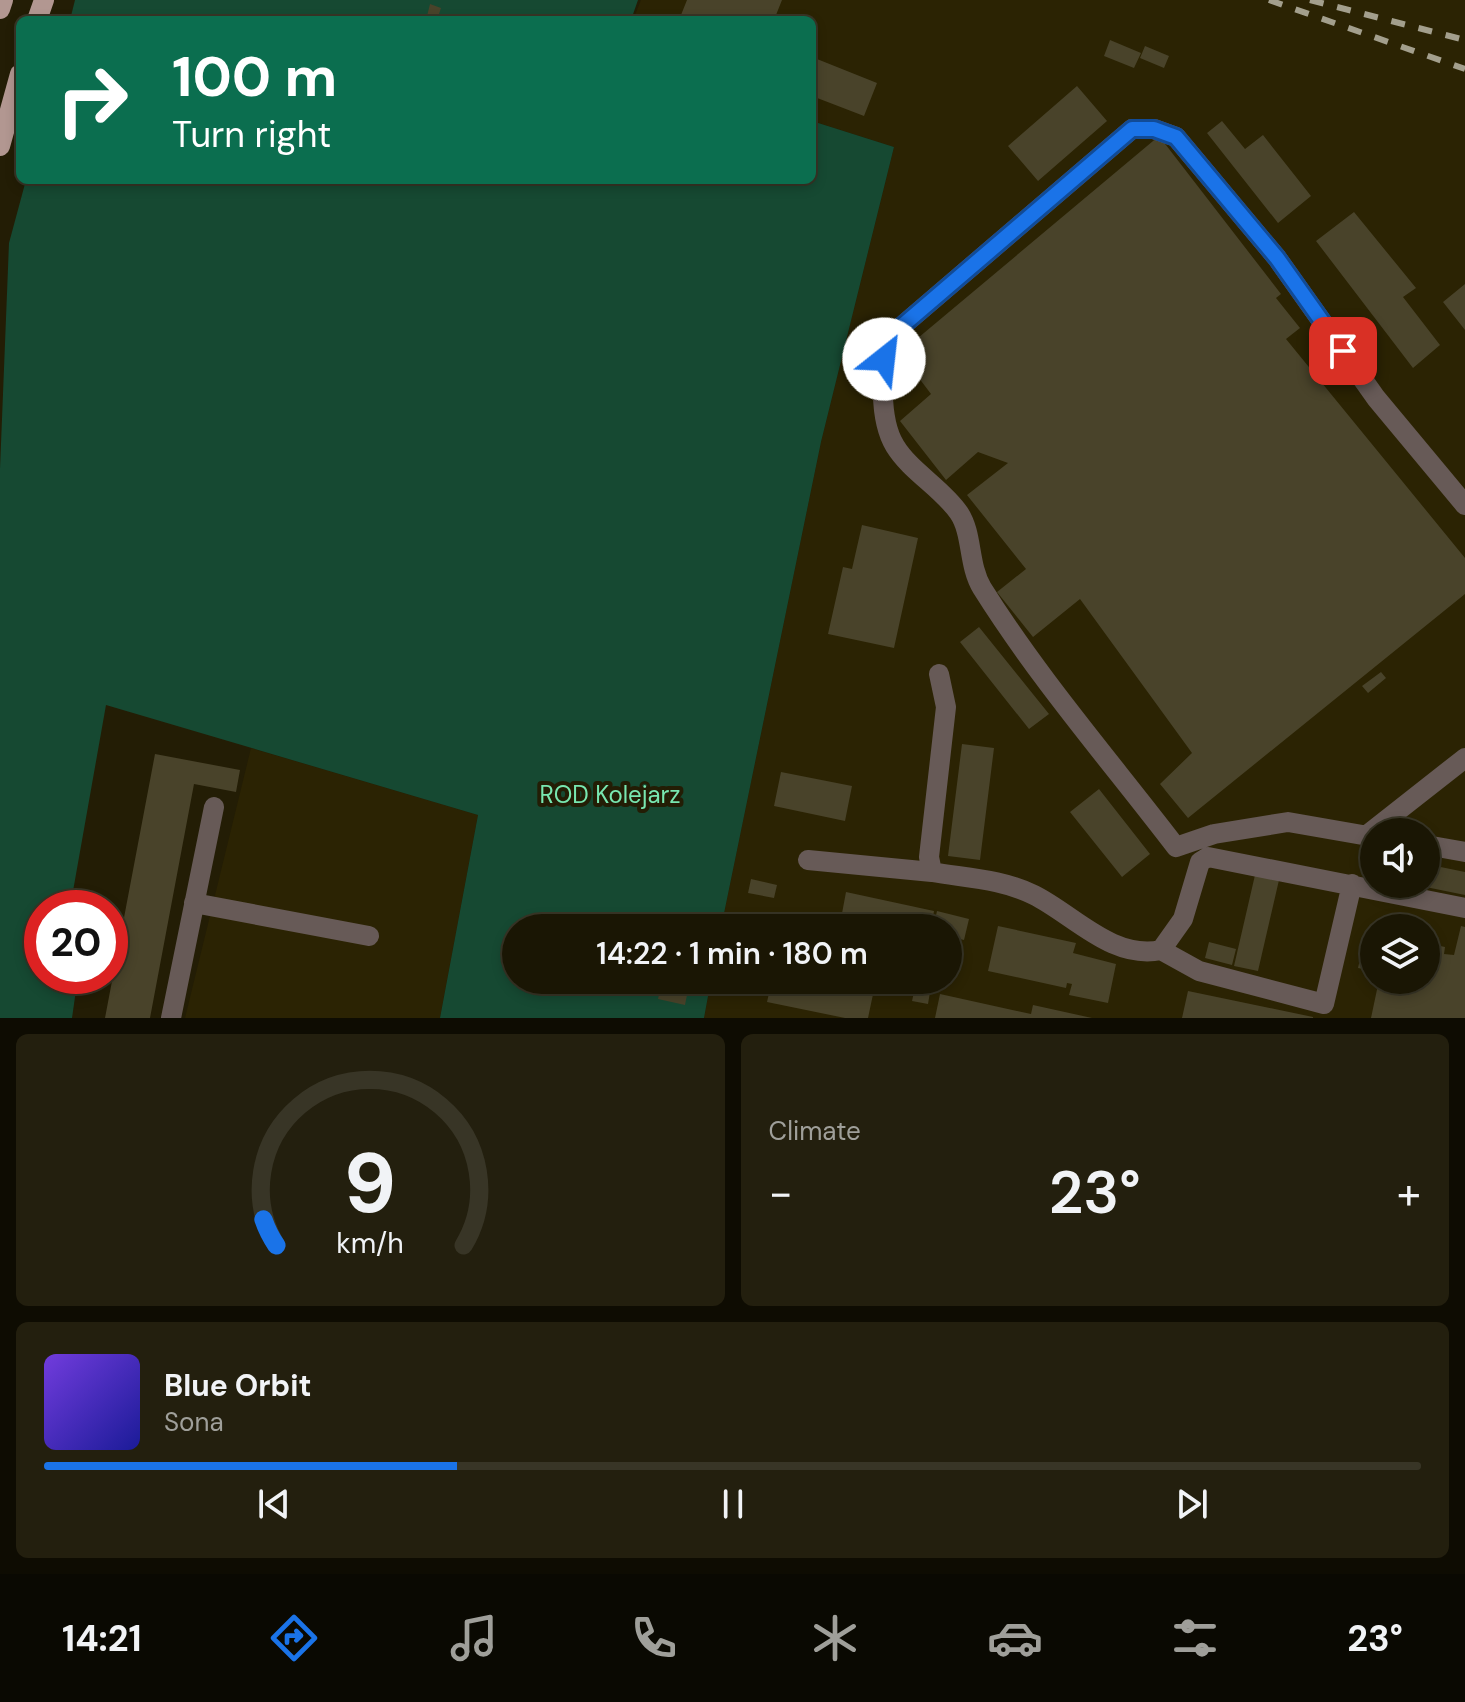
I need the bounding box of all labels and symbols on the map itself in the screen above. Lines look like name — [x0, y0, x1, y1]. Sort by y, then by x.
position arrow — [842, 317, 926, 401]
pin — [1309, 317, 1377, 385]
park label: ROD Kolejarz — [540, 779, 680, 810]
speed limit sign: 20 — [24, 890, 128, 994]

